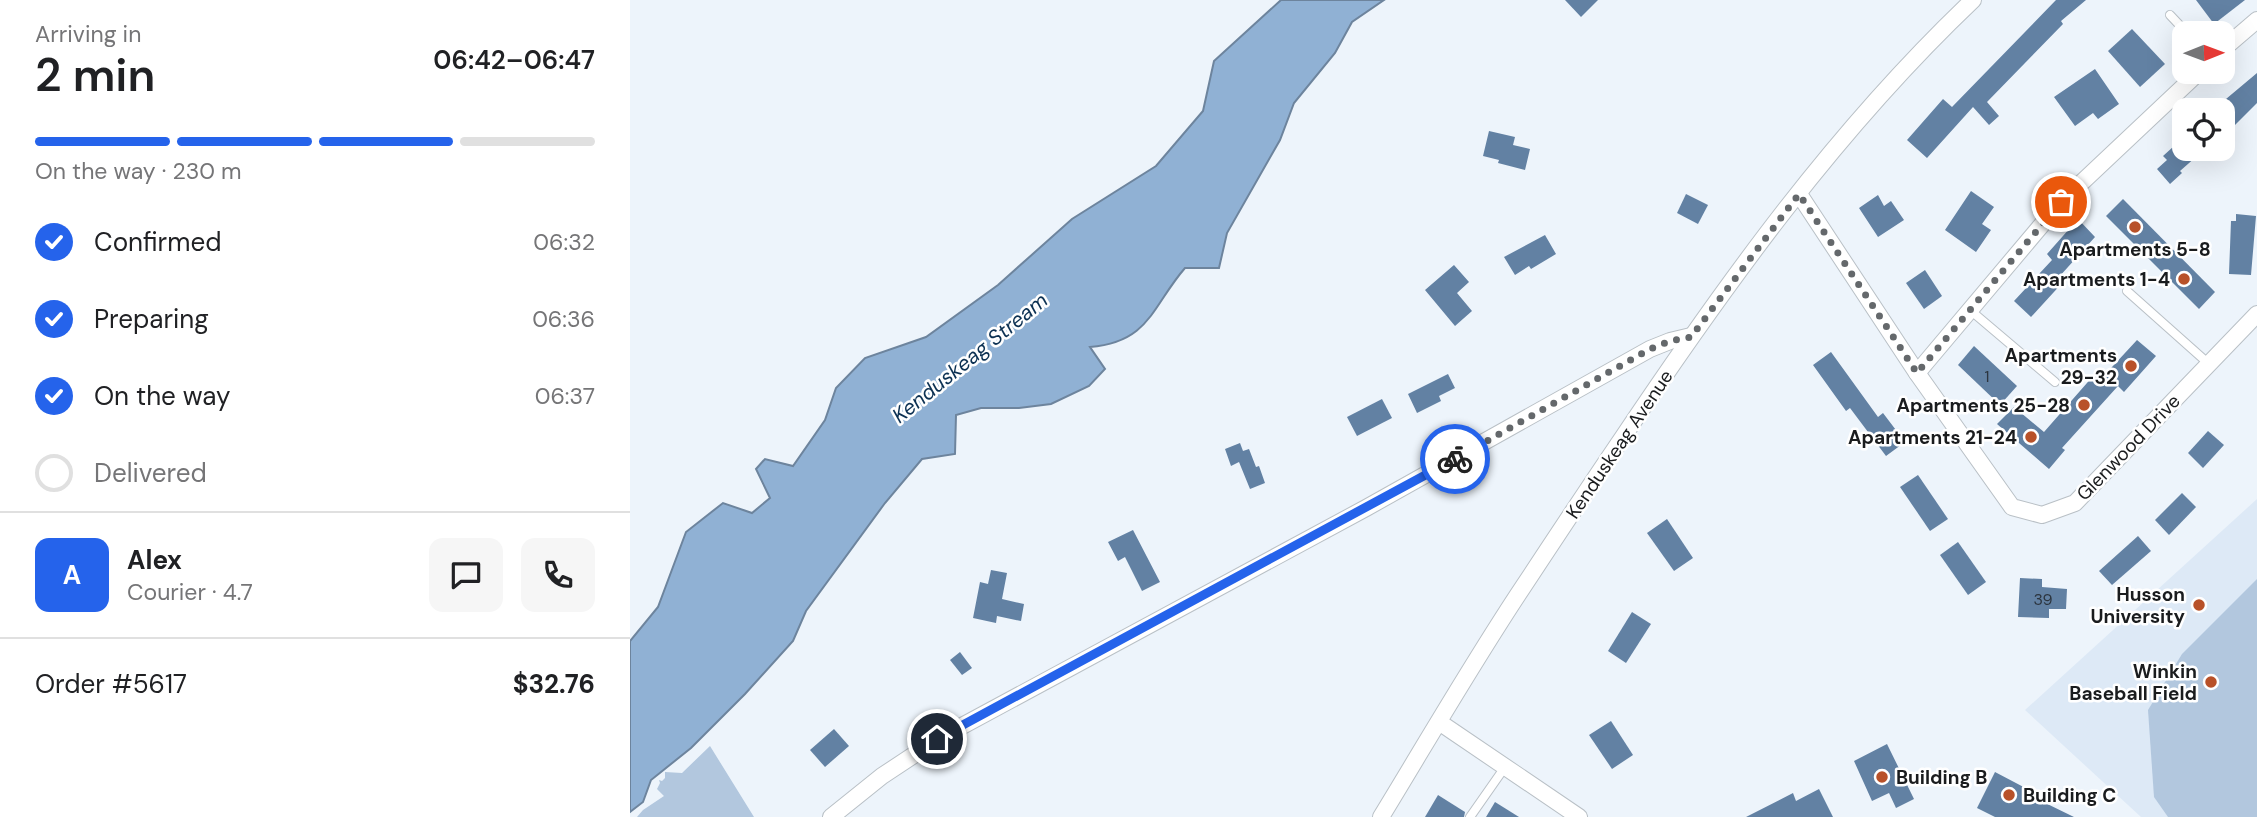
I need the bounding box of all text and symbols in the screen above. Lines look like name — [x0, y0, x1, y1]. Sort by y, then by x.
text: Arriving in — [35, 19, 141, 49]
north arrow — [2172, 21, 2235, 84]
map controls — [2172, 21, 2235, 161]
text: 06:42–06:47 — [433, 43, 595, 77]
text: 2 min — [35, 45, 155, 105]
button: locate — [2172, 98, 2235, 161]
text: On the way · 230 m — [35, 156, 242, 186]
pin — [2031, 172, 2091, 232]
icon: bag — [2042, 183, 2080, 221]
marker: Apartments 5-8 — [2127, 219, 2143, 235]
icon: check — [35, 223, 73, 261]
text: Confirmed — [94, 225, 221, 259]
text: 06:32 — [533, 227, 595, 257]
place label: Apartments 5-8 — [2059, 237, 2211, 262]
place label: Apartments 1-4 — [2023, 267, 2170, 292]
marker: Apartments 1-4 — [2176, 271, 2192, 287]
water label: Kenduskeag Stream — [886, 287, 1054, 429]
icon: check — [35, 300, 73, 338]
text: Preparing — [94, 302, 209, 336]
text: 06:36 — [532, 304, 595, 334]
place label: Apartments 29-32 — [2005, 343, 2117, 390]
marker: Apartments 29-32 — [2123, 358, 2139, 374]
street label: Kenduskeag Avenue — [1560, 365, 1679, 524]
house number: 1 — [1985, 366, 1990, 387]
icon: check — [35, 377, 73, 415]
text: On the way — [94, 379, 230, 413]
text: 06:37 — [535, 381, 595, 411]
street label: Glenwood Drive — [2071, 389, 2186, 506]
place label: Apartments 25-28 — [1897, 393, 2070, 418]
marker: Apartments 25-28 — [2076, 397, 2092, 413]
courier — [1420, 424, 1490, 494]
place label: Apartments 21-24 — [1848, 425, 2017, 450]
marker: Apartments 21-24 — [2023, 429, 2039, 445]
icon: bike — [1436, 440, 1474, 478]
text: Delivered — [94, 456, 207, 490]
button: chat — [429, 538, 503, 612]
button: phone — [521, 538, 595, 612]
text: Alex — [127, 543, 182, 577]
text: A — [63, 558, 81, 592]
text: Courier · 4.7 — [127, 577, 253, 607]
place label: Husson University — [2091, 582, 2186, 629]
house number: 39 — [2033, 589, 2053, 610]
marker: Husson University — [2191, 597, 2207, 613]
place label: Winkin Baseball Field — [2069, 659, 2197, 706]
text: Order #5617 — [35, 667, 187, 701]
text: $32.76 — [513, 667, 595, 701]
marker: Winkin Baseball Field — [2203, 674, 2219, 690]
pin — [907, 709, 967, 769]
icon: home — [918, 720, 956, 758]
place label: Building B — [1896, 765, 1987, 790]
marker: Building B — [1874, 769, 1890, 785]
place label: Building C — [2023, 783, 2116, 808]
marker: Building C — [2001, 787, 2017, 803]

